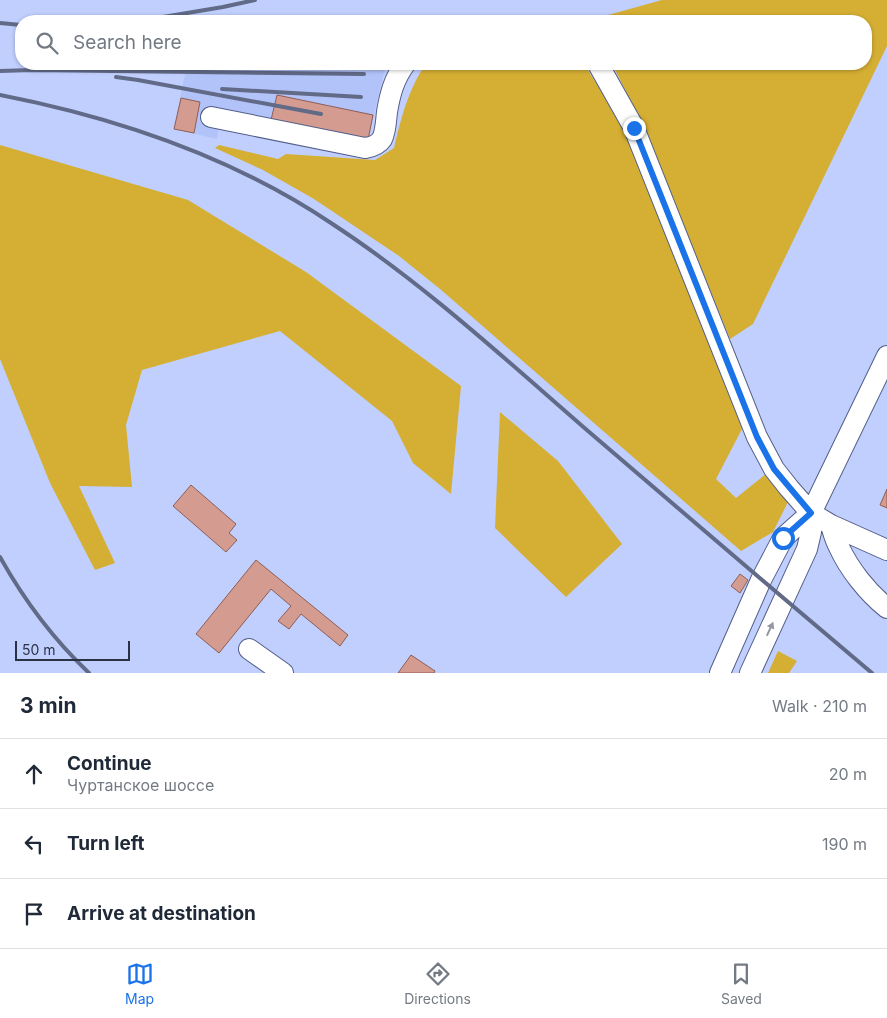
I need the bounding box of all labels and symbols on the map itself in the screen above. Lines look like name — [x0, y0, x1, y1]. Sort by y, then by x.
route end — [623, 117, 646, 140]
route start — [772, 527, 795, 550]
one-way arrow — [766, 622, 774, 636]
scale bar — [15, 638, 130, 661]

